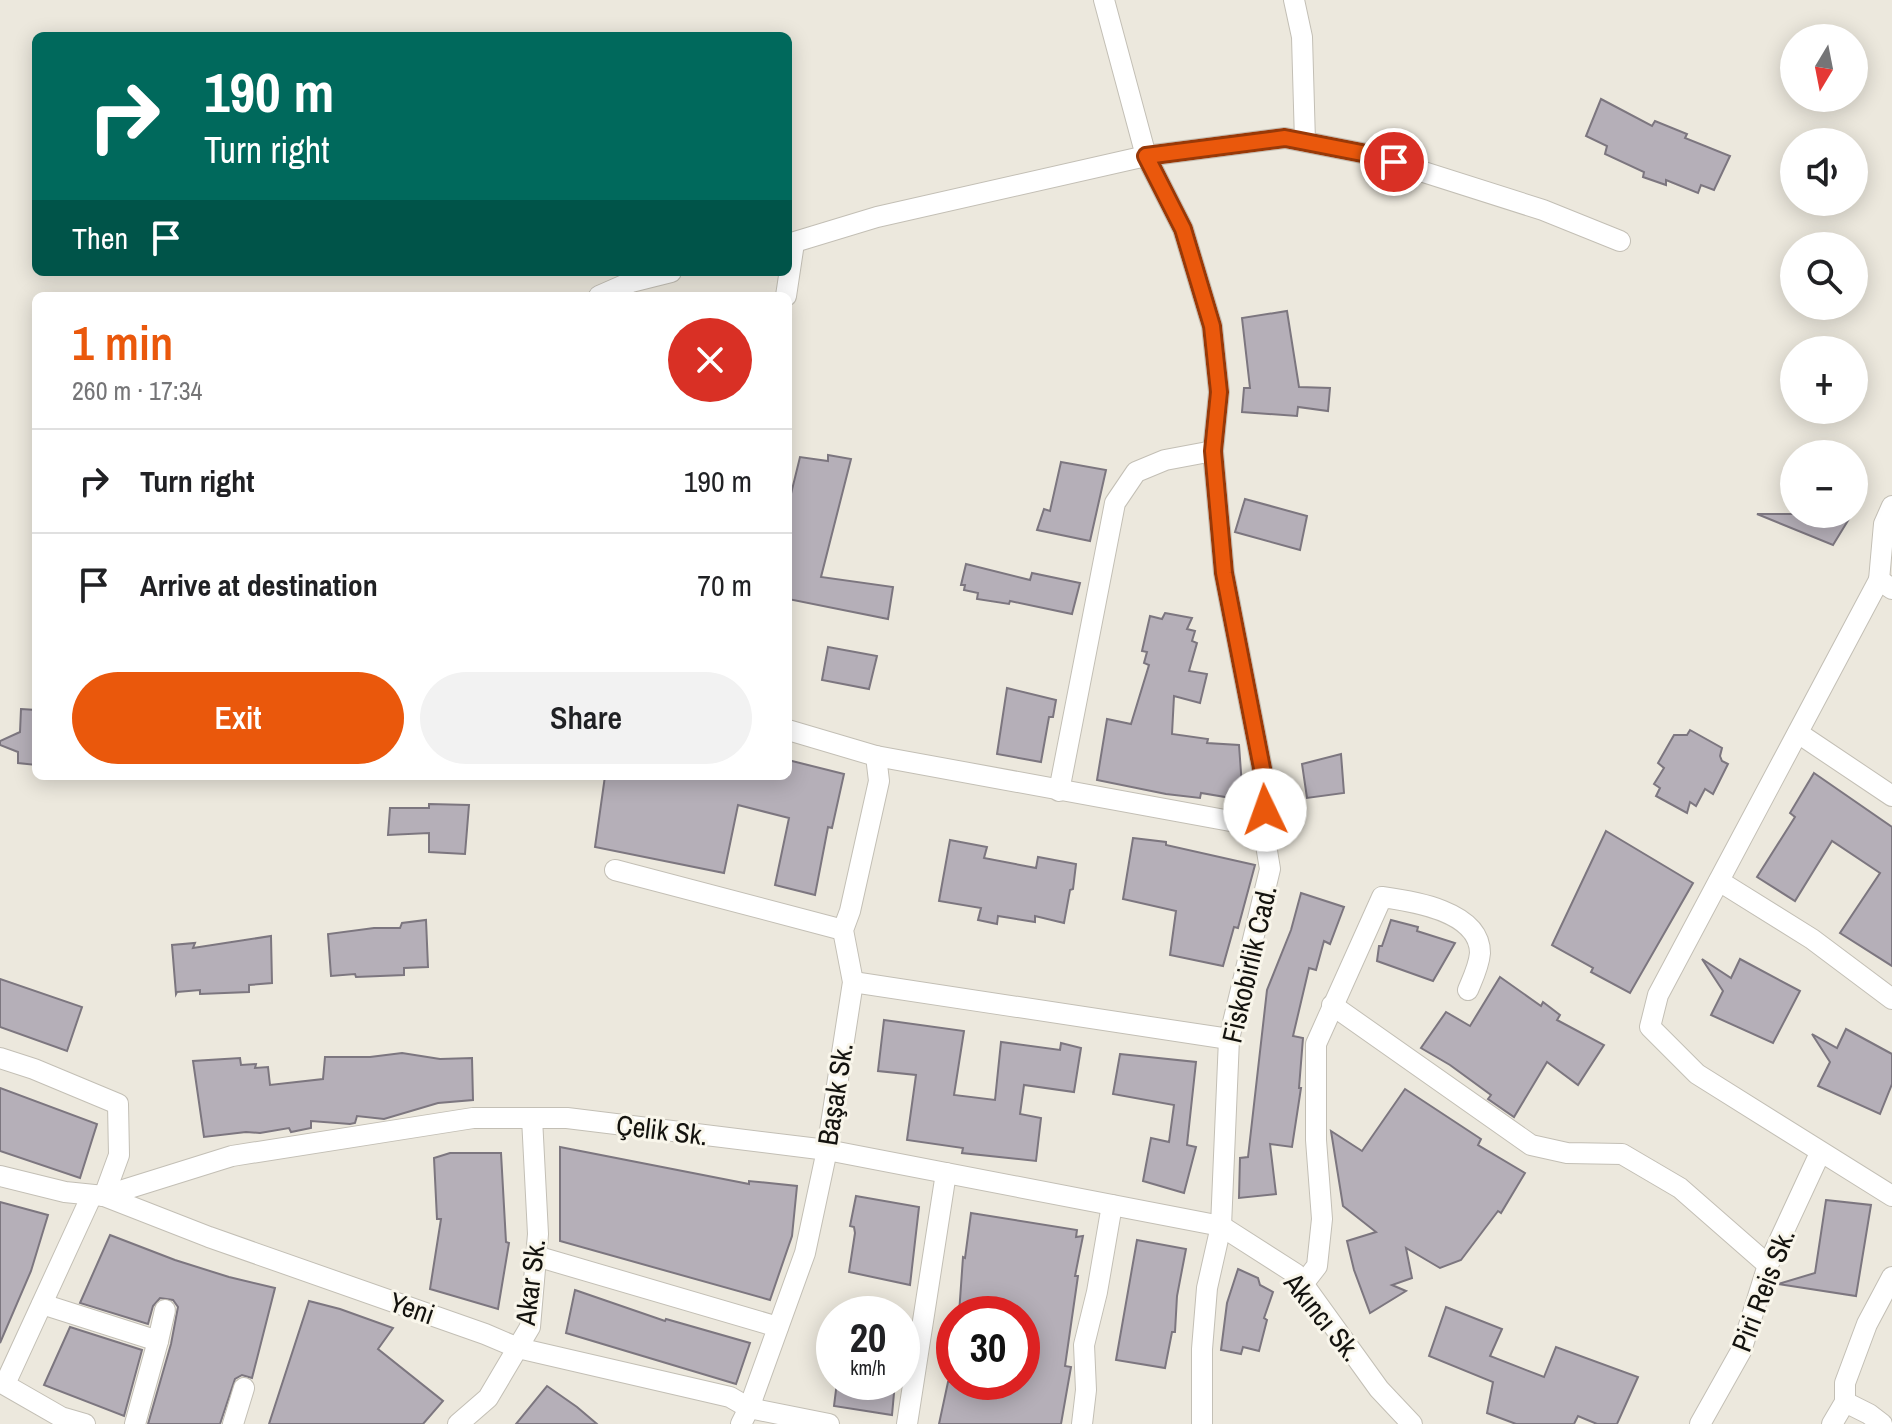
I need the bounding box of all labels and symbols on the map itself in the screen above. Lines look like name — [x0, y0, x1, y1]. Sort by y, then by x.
north arrow — [1780, 24, 1868, 112]
pin — [1360, 128, 1428, 196]
position arrow — [1223, 768, 1307, 852]
street label: Fiskobirlik Cad. — [1212, 881, 1286, 1047]
street label: Başak Sk. — [808, 1040, 862, 1148]
street label: Çelik Sk. — [614, 1106, 710, 1154]
street label: Piri Reis Sk. — [1722, 1223, 1804, 1357]
street label: Akar Sk. — [506, 1237, 554, 1328]
street label: Akıncı Sk. — [1275, 1264, 1370, 1369]
street label: Yeni — [384, 1283, 440, 1333]
speed limit sign: 30 — [936, 1296, 1040, 1400]

